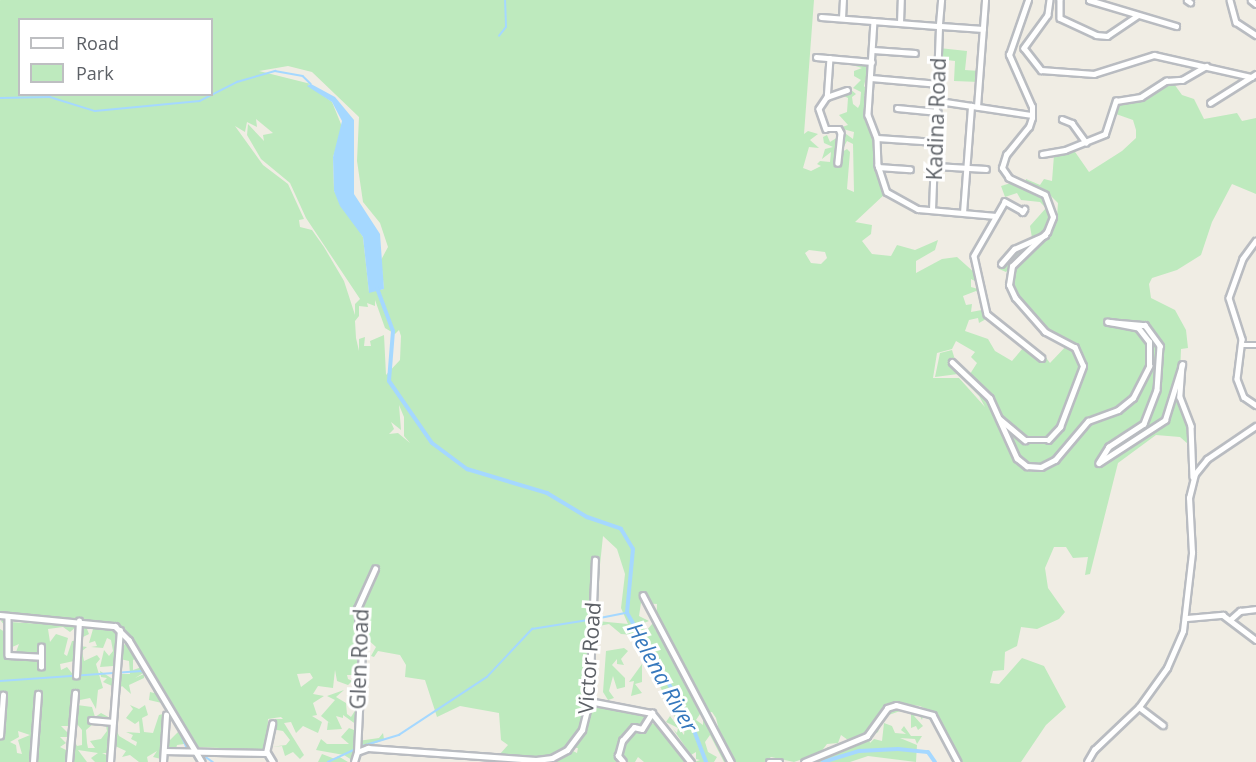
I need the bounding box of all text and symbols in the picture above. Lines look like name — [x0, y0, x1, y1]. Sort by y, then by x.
legend — [18, 18, 213, 96]
text: Road — [76, 31, 119, 55]
street label: Kadina Road — [921, 57, 951, 181]
text: Park — [76, 61, 114, 85]
street label: Victor Road — [573, 601, 605, 715]
street label: Glen Road — [345, 608, 373, 710]
water label: Helena River — [622, 618, 704, 736]

